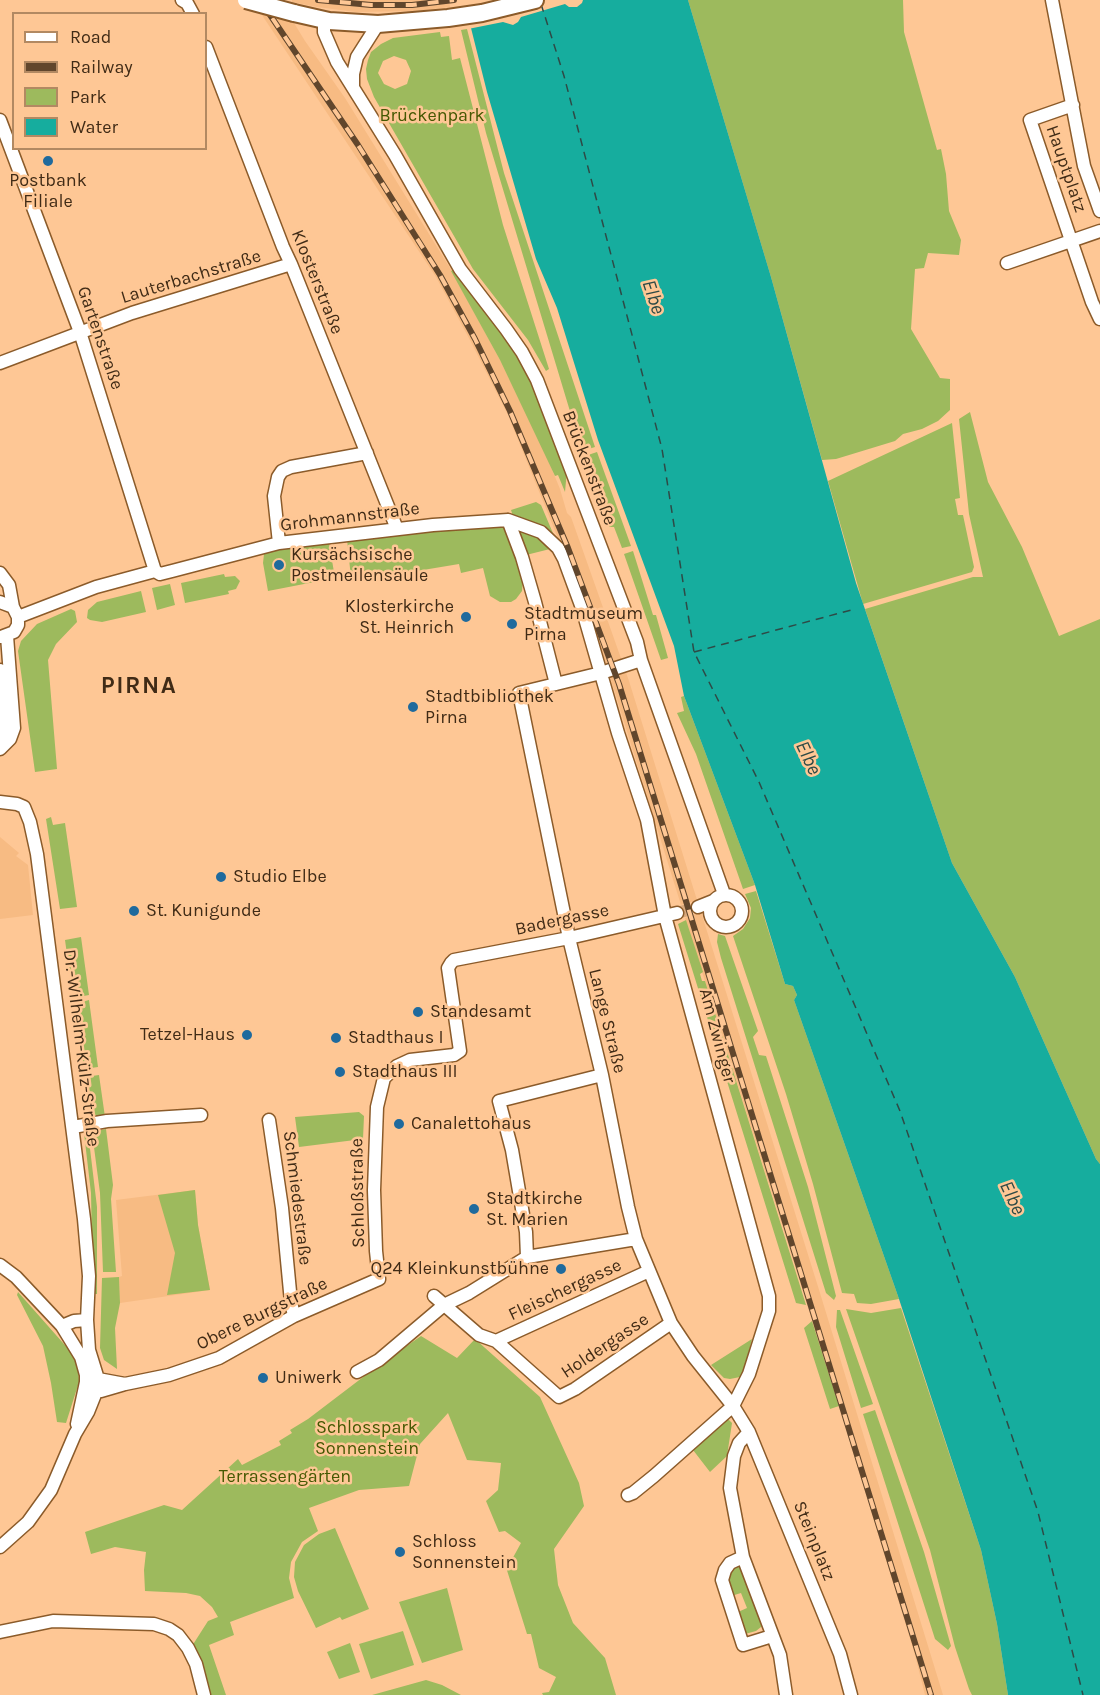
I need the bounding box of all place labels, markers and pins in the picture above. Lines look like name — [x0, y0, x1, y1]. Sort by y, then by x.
marker: Postbank Filiale — [41, 154, 55, 168]
place label: Postbank Filiale — [9, 170, 87, 213]
place label: Kursächsische Postmeilensäule — [291, 544, 428, 586]
marker: Kursächsische Postmeilensäule — [272, 558, 286, 572]
place label: Klosterkirche St. Heinrich — [345, 596, 454, 638]
place label: Stadtmuseum Pirna — [524, 603, 643, 646]
marker: Klosterkirche St. Heinrich — [459, 610, 473, 624]
marker: Stadtmuseum Pirna — [505, 617, 519, 631]
place label: Stadtbibliothek Pirna — [425, 686, 554, 728]
marker: Stadtbibliothek Pirna — [406, 700, 420, 714]
place label: Studio Elbe — [233, 866, 327, 888]
marker: Studio Elbe — [214, 870, 228, 884]
place label: St. Kunigunde — [146, 900, 261, 922]
marker: St. Kunigunde — [127, 904, 141, 918]
place label: Standesamt — [430, 1001, 531, 1023]
marker: Standesamt — [411, 1005, 425, 1019]
place label: Tetzel-Haus — [140, 1024, 235, 1046]
place label: Stadthaus I — [348, 1027, 443, 1049]
marker: Tetzel-Haus — [240, 1028, 254, 1042]
marker: Stadthaus I — [329, 1031, 343, 1045]
place label: Stadthaus III — [352, 1061, 458, 1083]
marker: Stadthaus III — [333, 1065, 347, 1079]
place label: Canalettohaus — [411, 1113, 532, 1135]
marker: Canalettohaus — [392, 1117, 406, 1131]
place label: Stadtkirche St. Marien — [486, 1188, 582, 1230]
marker: Stadtkirche St. Marien — [467, 1202, 481, 1216]
place label: Q24 Kleinkunstbühne — [370, 1258, 549, 1280]
marker: Q24 Kleinkunstbühne — [554, 1262, 568, 1276]
place label: Uniwerk — [275, 1367, 342, 1389]
marker: Uniwerk — [256, 1371, 270, 1385]
place label: Schloss Sonnenstein — [412, 1531, 516, 1574]
marker: Schloss Sonnenstein — [393, 1545, 407, 1559]

